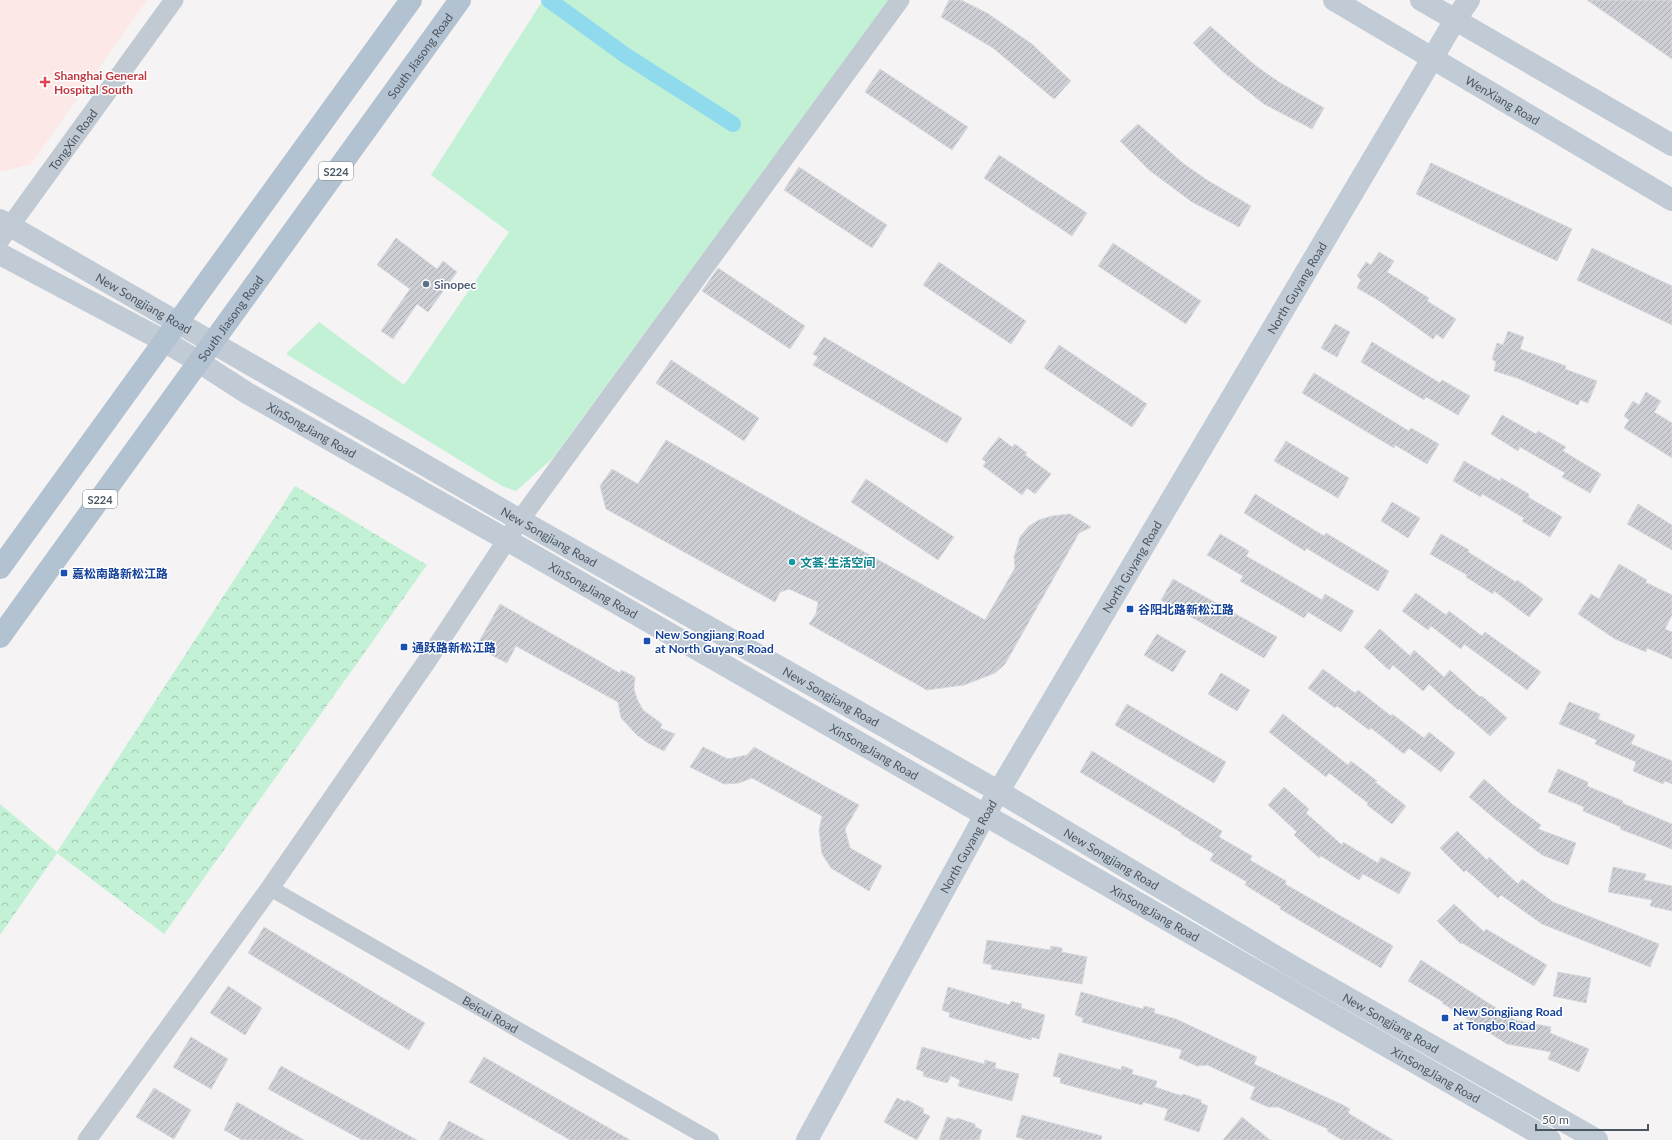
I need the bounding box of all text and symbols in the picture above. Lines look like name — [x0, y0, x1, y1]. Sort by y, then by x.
street label: South Jiasong Road — [384, 10, 456, 102]
place label: Shanghai General Hospital South — [54, 68, 147, 97]
street label: WenXiang Road — [1463, 72, 1543, 128]
marker: Shanghai General Hospital South — [39, 76, 51, 88]
street label: TongXin Road — [45, 106, 100, 173]
road number: S224 — [319, 162, 353, 180]
street label: North Guyang Road — [1264, 239, 1330, 336]
street label: New Songjiang Road — [93, 269, 194, 336]
street label: South Jiasong Road — [194, 273, 266, 364]
place label: Sinopec — [434, 277, 476, 292]
marker: Sinopec — [421, 279, 431, 289]
street label: XinSongJiang Road — [265, 398, 359, 461]
road number: S224 — [83, 490, 117, 508]
street label: New Songjiang Road — [499, 503, 600, 570]
street label: North Guyang Road — [1099, 518, 1165, 615]
place label: 文荟·生活空间 — [800, 555, 875, 570]
marker: 文荟·生活空间 — [787, 557, 797, 567]
street label: XinSongJiang Road — [546, 558, 641, 621]
place label: 嘉松南路新松江路 — [72, 566, 168, 581]
marker: 嘉松南路新松江路 — [59, 568, 69, 578]
place label: 谷阳北路新松江路 — [1138, 602, 1234, 617]
marker: 谷阳北路新松江路 — [1125, 604, 1135, 614]
place label: New Songjiang Road at North Guyang Road — [655, 627, 774, 656]
marker: New Songjiang Road at North Guyang Road — [642, 636, 652, 646]
place label: 通跃路新松江路 — [412, 640, 496, 655]
marker: 通跃路新松江路 — [399, 642, 409, 652]
street label: New Songjiang Road — [780, 663, 882, 730]
street label: XinSongJiang Road — [827, 720, 921, 783]
street label: North Guyang Road — [936, 797, 1000, 896]
street label: New Songjiang Road — [1061, 824, 1162, 893]
street label: XinSongJiang Road — [1108, 881, 1202, 944]
street label: New Songjiang Road — [1340, 989, 1442, 1056]
street label: Beicui Road — [460, 992, 521, 1036]
place label: New Songjiang Road at Tongbo Road — [1453, 1004, 1563, 1033]
marker: New Songjiang Road at Tongbo Road — [1440, 1013, 1450, 1023]
street label: XinSongJiang Road — [1389, 1043, 1483, 1106]
scale bar — [1536, 1106, 1648, 1132]
text: 50 m — [1542, 1112, 1569, 1127]

